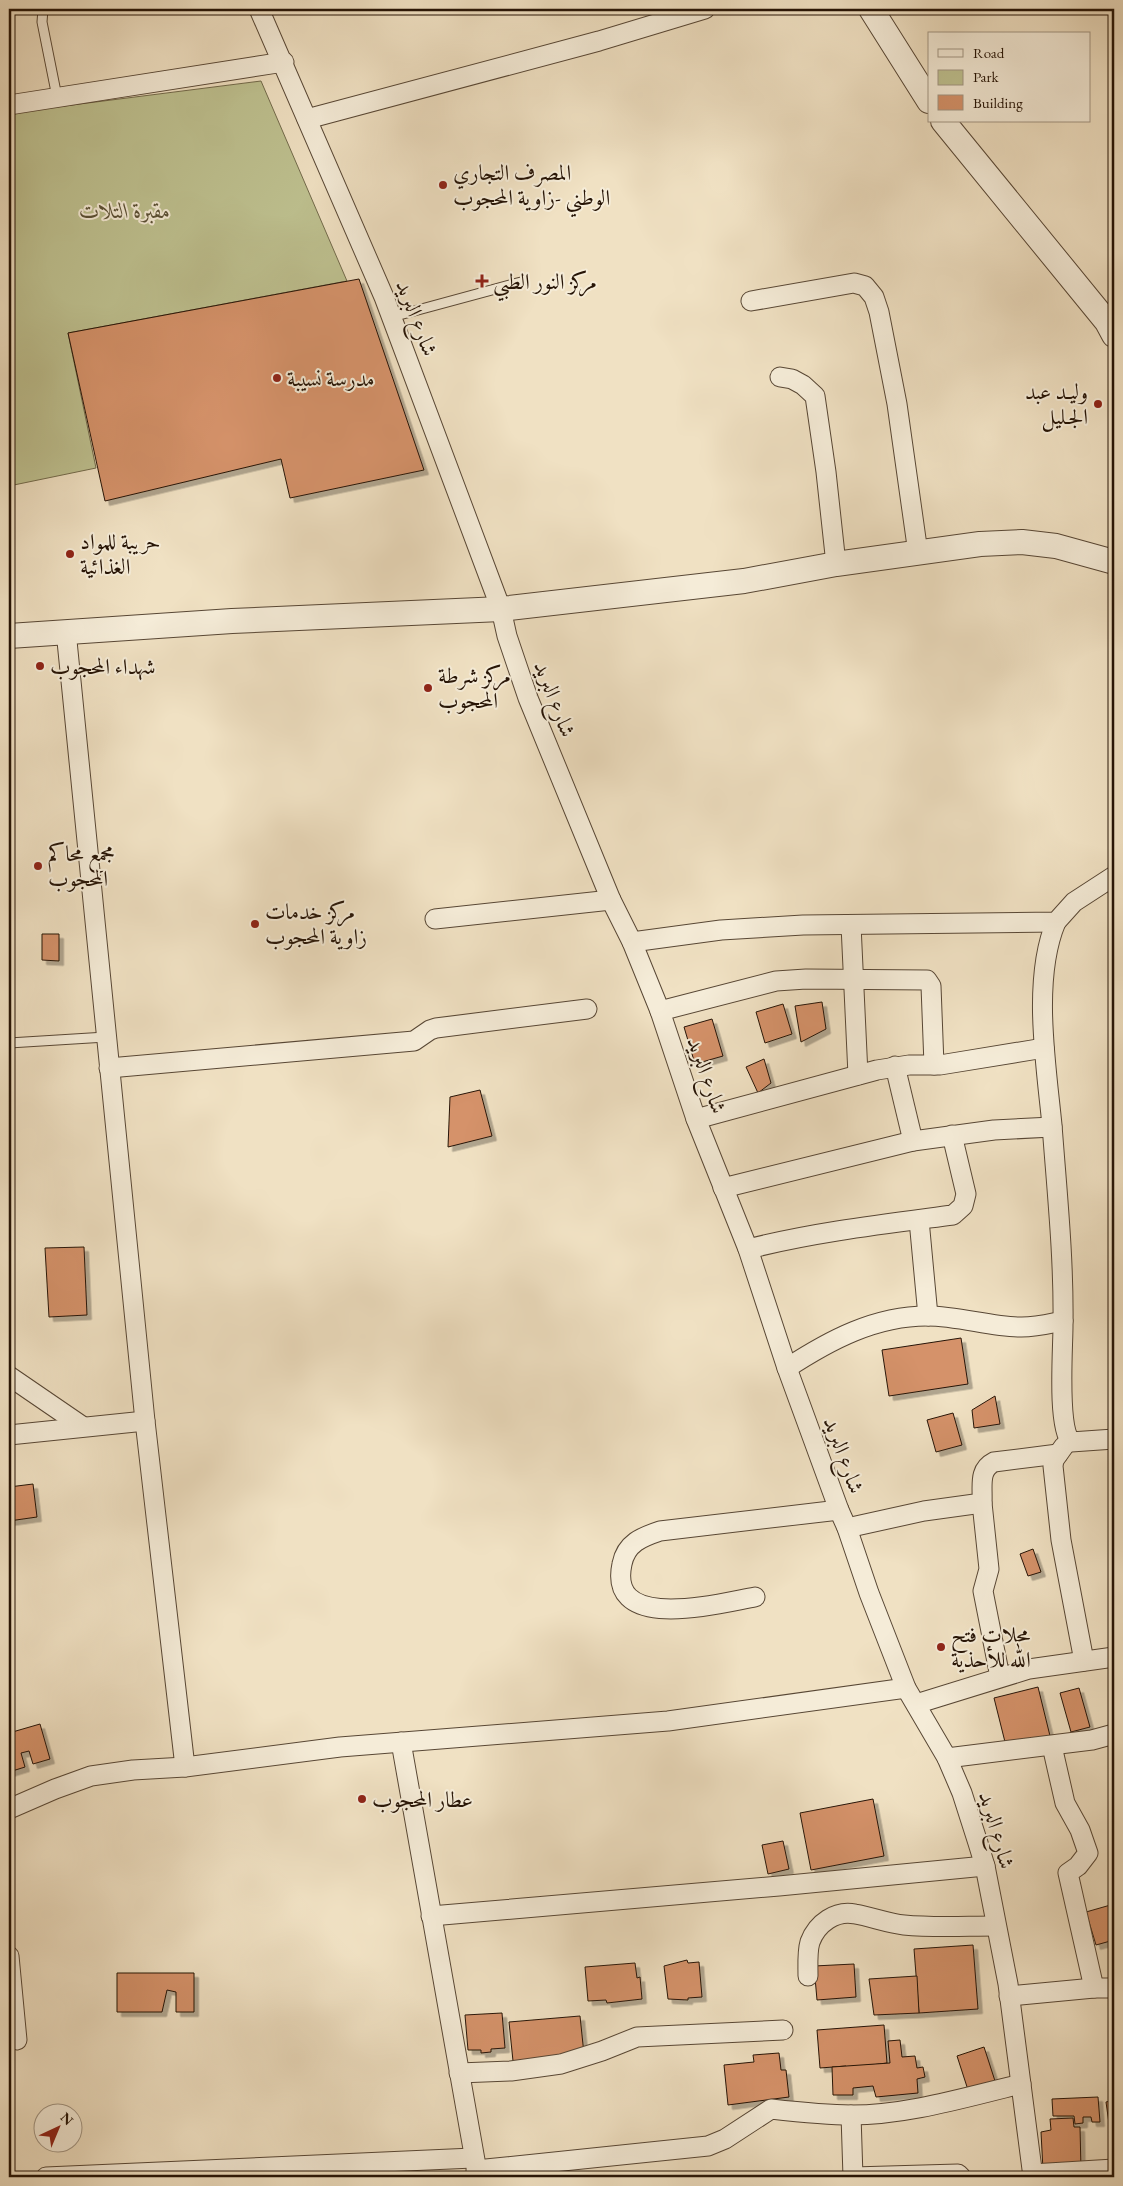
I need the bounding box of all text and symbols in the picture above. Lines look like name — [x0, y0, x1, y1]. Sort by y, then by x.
legend — [928, 32, 1090, 122]
text: Road — [973, 43, 1005, 62]
text: Park — [973, 67, 1000, 86]
text: Building — [973, 93, 1023, 112]
place label: المصرف التجاري الوطني -زاوية المحجوب — [453, 158, 610, 218]
marker: المصرف التجاري الوطني -زاوية المحجوب — [437, 179, 449, 191]
park label: مقبرة التلات — [79, 196, 171, 225]
place label: مركز النور الطبي — [493, 267, 597, 302]
marker: مركز النور الطبي — [475, 274, 489, 288]
street label: شارع البريد — [385, 276, 445, 362]
place label: مدرسة نسيبة — [287, 364, 375, 393]
marker: مدرسة نسيبة — [271, 372, 283, 384]
place label: وليـد عبد الجـليل — [1025, 377, 1088, 432]
marker: وليـد عبد الجـليل — [1092, 398, 1104, 410]
place label: حريبة للمواد الغذائية — [80, 527, 160, 581]
marker: حريبة للمواد الغذائية — [64, 548, 76, 560]
place label: شهداء المحجوب — [50, 652, 156, 681]
street label: شارع البريد — [523, 657, 583, 743]
marker: شهداء المحجوب — [34, 660, 46, 672]
place label: مركز شرطة المحجوب — [438, 661, 511, 715]
marker: مركز شرطة المحجوب — [422, 682, 434, 694]
place label: مجمع محاكم المحجوب — [48, 839, 115, 893]
marker: مجمع محاكم المحجوب — [32, 860, 44, 872]
place label: مركز خدمات زاوية المحجوب — [265, 897, 367, 951]
marker: مركز خدمات زاوية المحجوب — [249, 918, 261, 930]
street label: شارع البريد — [677, 1033, 734, 1119]
street label: شارع البريد — [813, 1413, 871, 1499]
place label: محلات فتح الله للأحذية — [951, 1620, 1031, 1674]
marker: محلات فتح الله للأحذية — [935, 1641, 947, 1653]
place label: عطار المحجوب — [372, 1785, 473, 1814]
street label: شارع البريد — [968, 1788, 1022, 1873]
marker: عطار المحجوب — [356, 1793, 368, 1805]
north arrow — [32, 2104, 82, 2154]
text: N — [57, 2108, 78, 2130]

